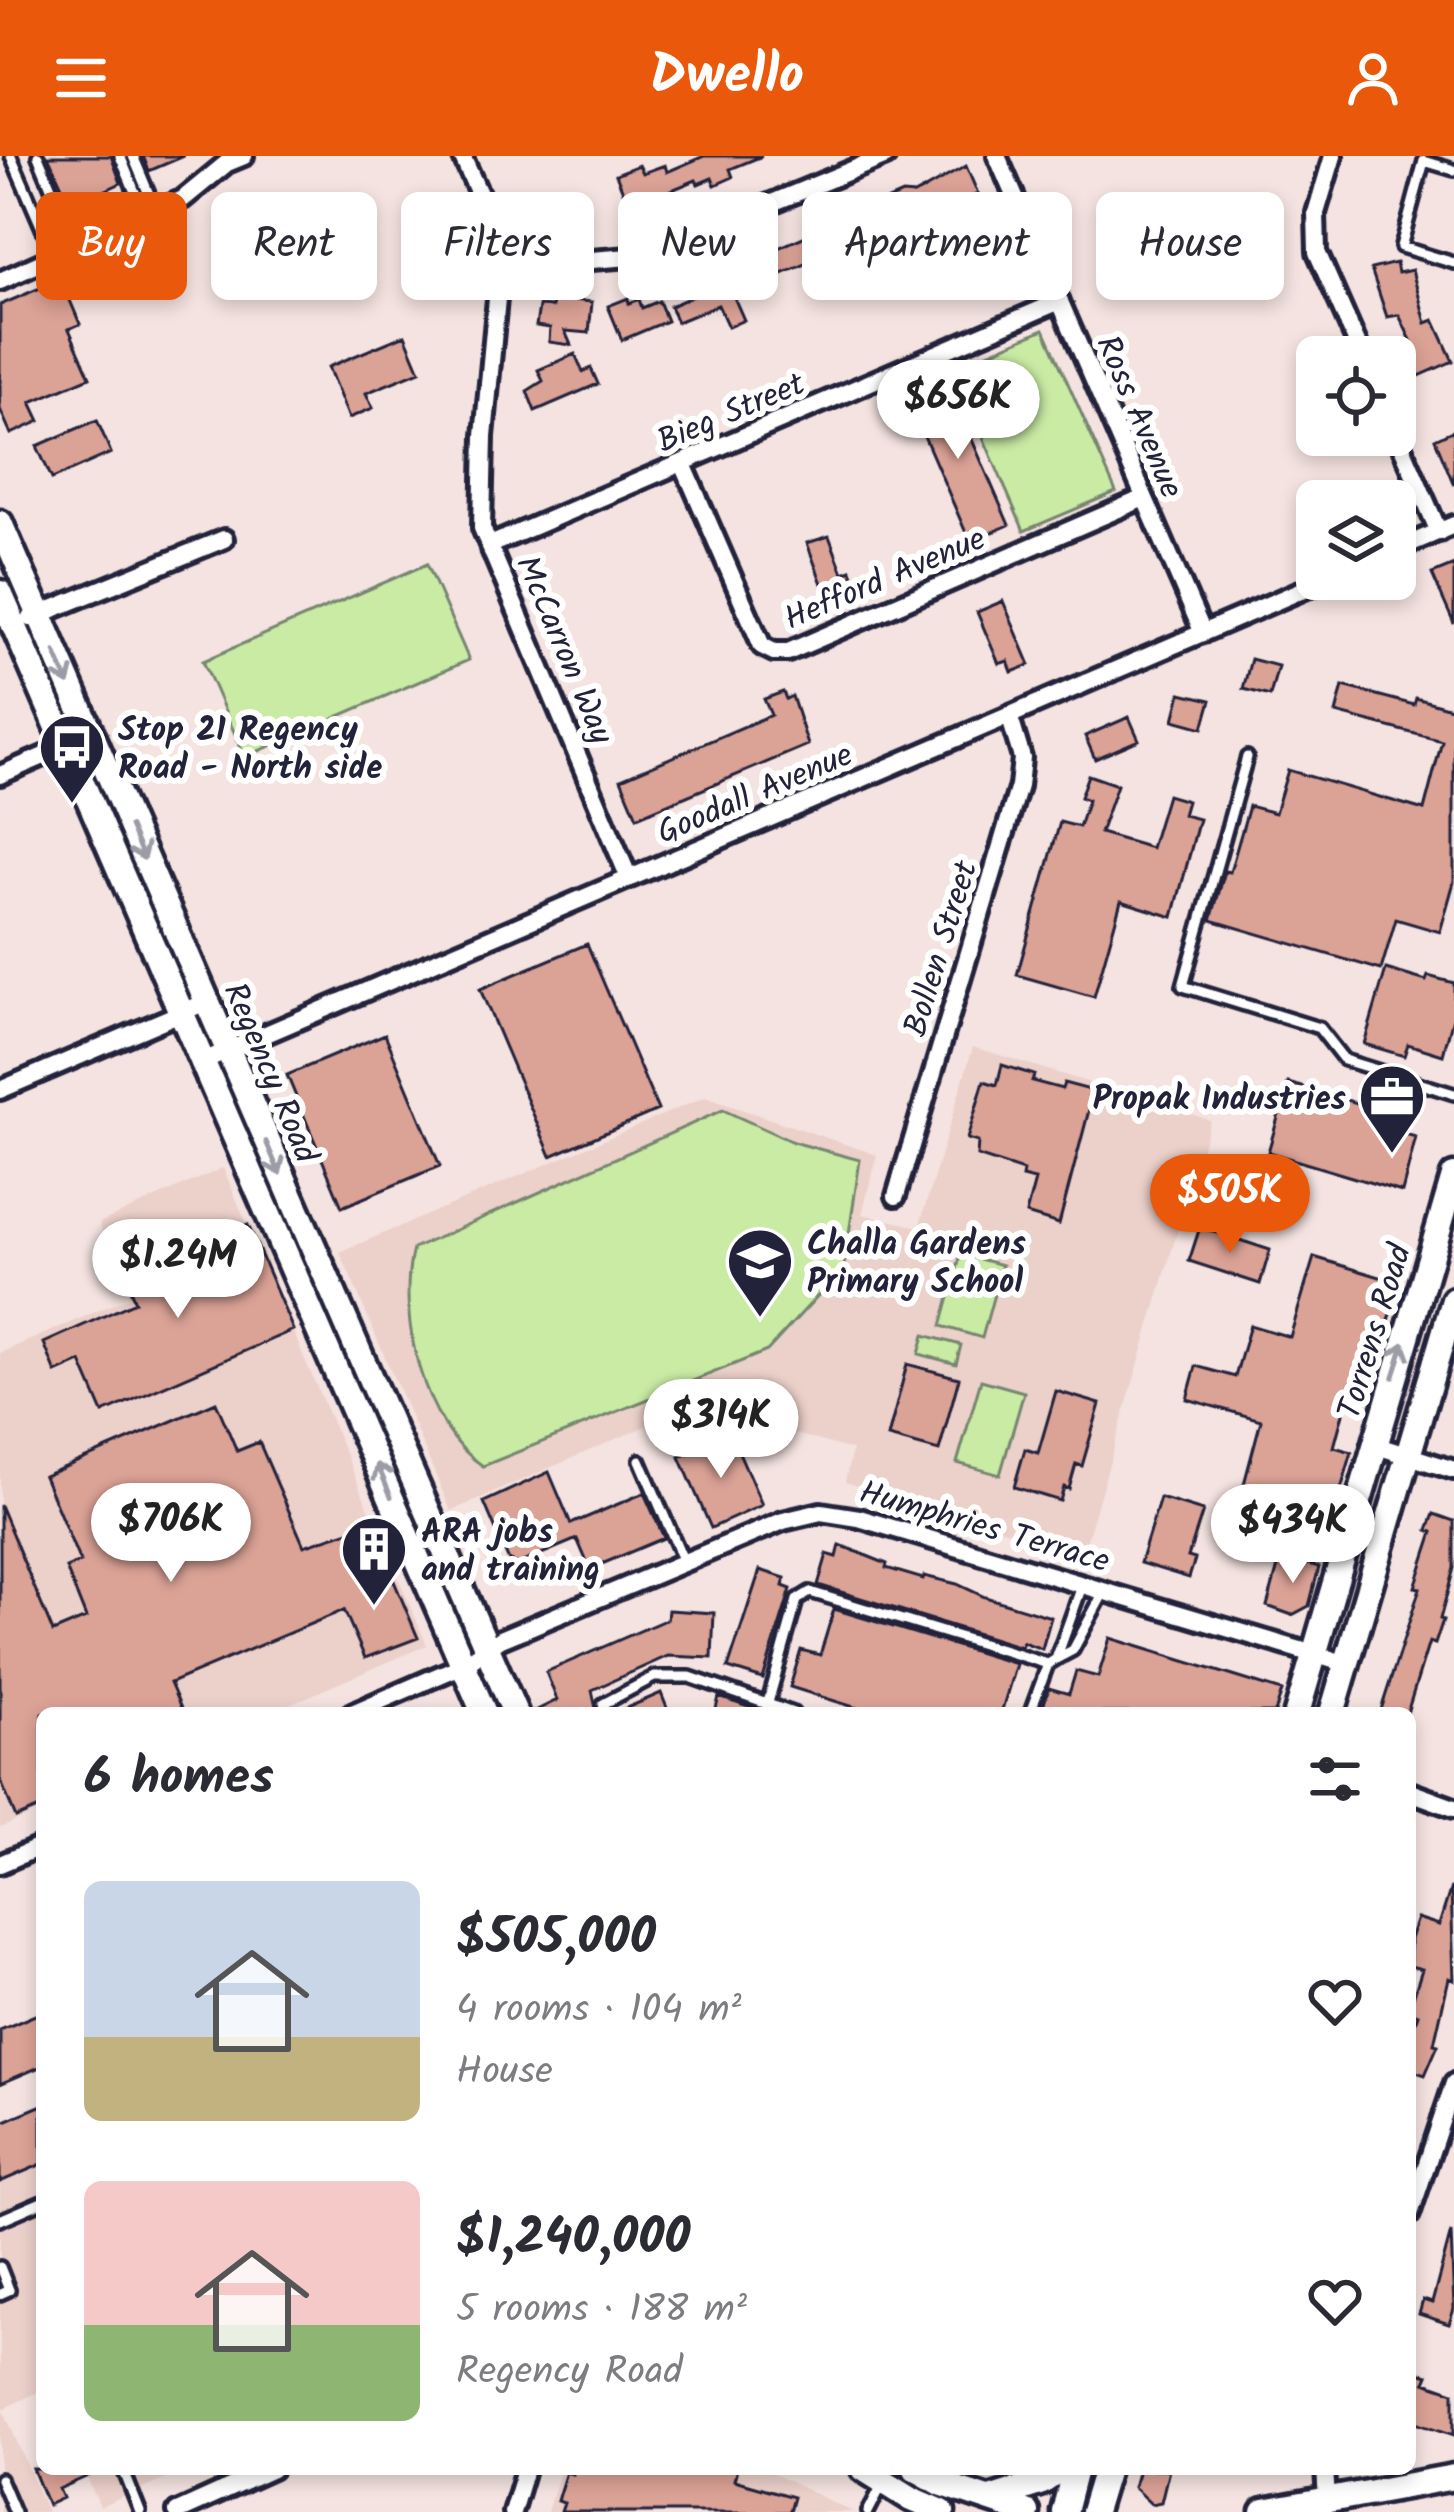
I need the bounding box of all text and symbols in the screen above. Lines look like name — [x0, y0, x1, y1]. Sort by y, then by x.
text: Dwello — [650, 35, 804, 121]
icon: menu — [48, 45, 114, 111]
icon: person — [1340, 45, 1406, 111]
chip: Buy — [36, 192, 187, 300]
chip: Rent — [211, 192, 377, 300]
chip: Filters — [401, 192, 594, 300]
chip: New — [618, 192, 778, 300]
chip: Apartment — [802, 192, 1072, 300]
chip: House — [1096, 192, 1284, 300]
street label: Ross Avenue — [1080, 328, 1196, 507]
map controls — [1296, 336, 1416, 600]
button: locate — [1296, 336, 1416, 456]
street label: Bieg Street — [649, 359, 815, 469]
pin: $656K — [874, 360, 1042, 462]
text: $656K — [904, 368, 1012, 430]
button: layers — [1296, 480, 1416, 600]
street label: Hefford Avenue — [776, 514, 995, 647]
street label: McCarron Way — [499, 548, 627, 753]
one-way arrow — [53, 649, 75, 685]
place label: Stop 21 Regency Road - North side — [118, 705, 382, 796]
bus stop icon: Stop 21 Regency Road - North side — [37, 712, 107, 806]
street label: Goodall Avenue — [649, 730, 862, 860]
one-way arrow — [128, 824, 150, 860]
street label: Bollen Street — [890, 853, 995, 1044]
street label: Regency Road — [207, 975, 331, 1173]
office icon: Propak Industries — [1357, 1062, 1427, 1156]
place label: Propak Industries — [1093, 1074, 1347, 1127]
one-way arrow — [264, 1139, 286, 1175]
pin: $505K — [1146, 1154, 1314, 1256]
text: $505K — [1177, 1162, 1283, 1224]
pin: $1.24M — [80, 1219, 276, 1321]
place label: Challa Gardens Primary School — [807, 1219, 1027, 1310]
school or university icon: Challa Gardens Primary School — [725, 1226, 795, 1320]
text: $1.24M — [119, 1227, 237, 1289]
street label: Torrens Road — [1325, 1237, 1428, 1426]
one-way arrow — [1389, 1342, 1411, 1380]
pin: $314K — [637, 1379, 805, 1481]
text: $314K — [671, 1387, 771, 1449]
one-way arrow — [371, 1463, 393, 1499]
street label: Humphries Terrace — [853, 1467, 1115, 1589]
pin: $706K — [87, 1483, 255, 1585]
pin: $434K — [1209, 1484, 1377, 1586]
text: $706K — [118, 1491, 224, 1553]
text: $434K — [1238, 1492, 1348, 1554]
place label: ARA jobs and training — [421, 1507, 600, 1598]
building icon: ARA jobs and training — [339, 1514, 409, 1608]
text: 6 homes — [84, 1739, 274, 1820]
icon: filters — [1302, 1746, 1368, 1812]
text: $505,000 — [456, 1899, 656, 1980]
icon: home — [180, 1929, 324, 2073]
icon: heart — [1302, 1968, 1368, 2034]
text: 4 rooms · 104 m² — [456, 1980, 741, 2042]
text: House — [456, 2042, 553, 2104]
text: $1,240,000 — [456, 2199, 691, 2280]
icon: home — [180, 2229, 324, 2373]
icon: heart — [1302, 2268, 1368, 2334]
text: 5 rooms · 188 m² — [456, 2280, 747, 2342]
text: Regency Road — [456, 2342, 683, 2404]

